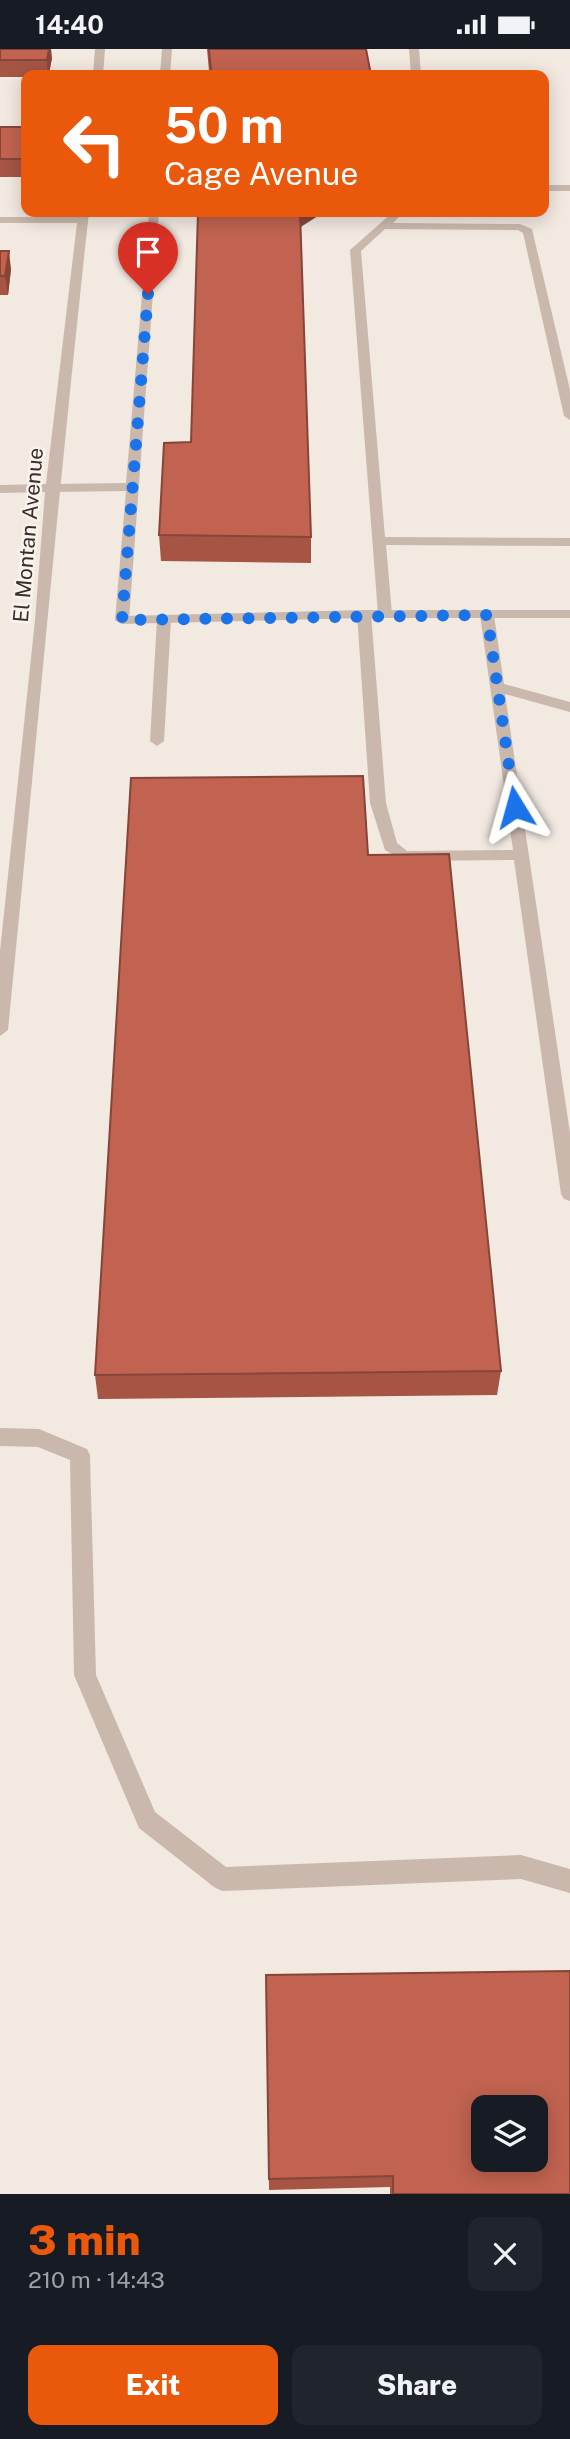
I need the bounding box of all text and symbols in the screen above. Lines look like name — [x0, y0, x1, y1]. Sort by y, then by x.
text: 14:40 — [35, 9, 104, 40]
text: 50 m — [164, 96, 284, 154]
icon: left — [49, 98, 140, 189]
text: Cage Avenue — [164, 155, 359, 192]
pin — [118, 222, 178, 294]
icon: arrive — [129, 233, 167, 271]
street label: El Montan Avenue — [8, 447, 48, 623]
position arrow — [478, 770, 552, 844]
map controls — [471, 2095, 548, 2172]
button: layers — [471, 2095, 548, 2172]
text: 3 min — [28, 2215, 141, 2264]
button: close — [468, 2217, 542, 2291]
text: 210 m · 14:43 — [28, 2266, 165, 2293]
button: Exit — [28, 2345, 278, 2425]
button: Share — [292, 2345, 542, 2425]

